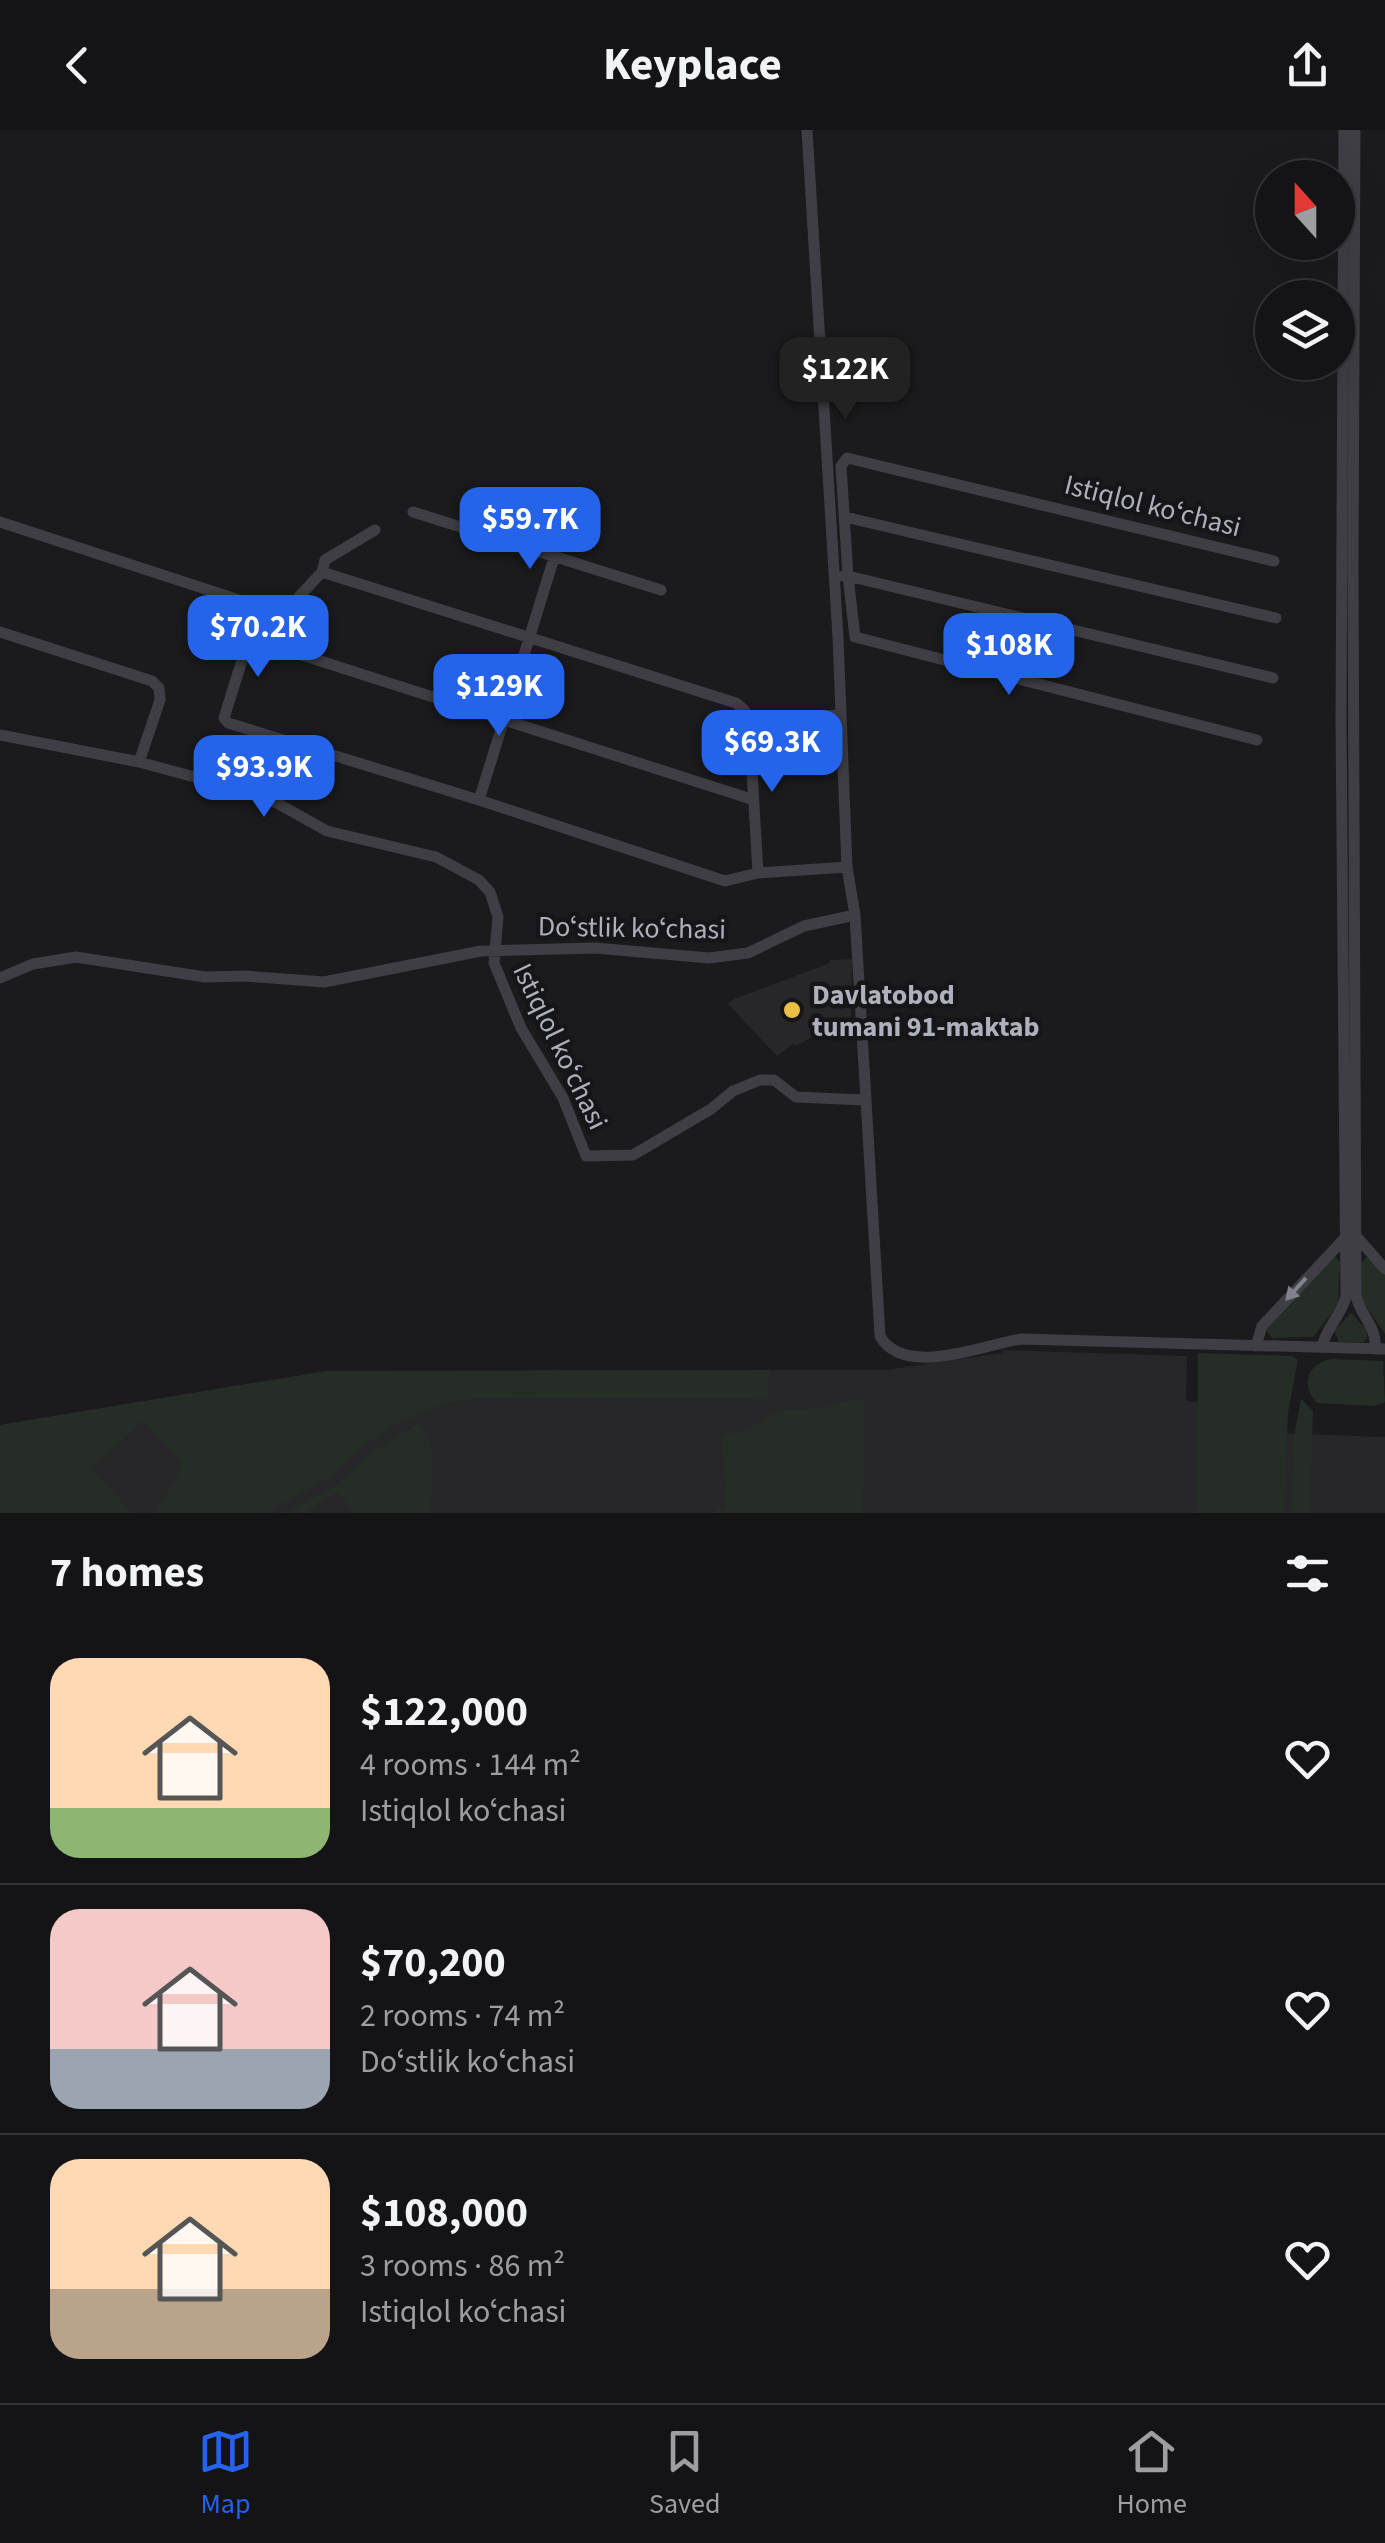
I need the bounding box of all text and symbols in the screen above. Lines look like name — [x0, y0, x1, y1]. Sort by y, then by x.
text: Keyplace — [603, 33, 782, 97]
icon: back — [50, 38, 105, 93]
icon: share — [1280, 38, 1335, 93]
north arrow — [1255, 160, 1355, 260]
map controls — [1255, 160, 1355, 380]
button: layers — [1255, 280, 1355, 380]
pin: $122K — [775, 337, 915, 422]
text: $122K — [801, 346, 889, 392]
street label: Istiqlol koʻchasi — [1060, 465, 1245, 547]
pin: $59.7K — [449, 487, 611, 572]
text: $59.7K — [482, 496, 578, 542]
pin: $70.2K — [177, 595, 339, 680]
text: $70.2K — [210, 604, 306, 650]
pin: $108K — [939, 613, 1079, 698]
text: $108K — [965, 622, 1053, 668]
pin: $129K — [429, 654, 569, 739]
text: $129K — [455, 663, 543, 709]
pin: $69.3K — [691, 710, 853, 795]
text: $69.3K — [724, 719, 820, 765]
pin: $93.9K — [183, 735, 345, 820]
text: $93.9K — [216, 744, 312, 790]
street label: Doʻstlik koʻchasi — [538, 906, 726, 950]
street label: Istiqlol koʻchasi — [503, 956, 618, 1136]
place label: Davlatobod tumani 91-maktab — [812, 975, 1040, 1047]
marker: Davlatobod tumani 91-maktab — [781, 999, 803, 1021]
one-way arrow — [1285, 1277, 1308, 1301]
text: 7 homes — [50, 1543, 204, 1603]
icon: filters — [1280, 1546, 1335, 1601]
text: $122,000 — [360, 1682, 528, 1742]
icon: home — [130, 1698, 250, 1818]
icon: heart — [1280, 1731, 1335, 1786]
text: 4 rooms · 144 m² — [360, 1742, 581, 1788]
text: Istiqlol koʻchasi — [360, 1788, 566, 1834]
text: $70,200 — [360, 1933, 506, 1993]
icon: home — [130, 1949, 250, 2069]
icon: heart — [1280, 1982, 1335, 2037]
text: 2 rooms · 74 m² — [360, 1993, 565, 2039]
text: Doʻstlik koʻchasi — [360, 2039, 575, 2085]
text: $108,000 — [360, 2183, 528, 2243]
icon: home — [130, 2199, 250, 2319]
icon: heart — [1280, 2232, 1335, 2287]
text: 3 rooms · 86 m² — [360, 2243, 565, 2289]
text: Istiqlol koʻchasi — [360, 2289, 566, 2335]
tab: Map — [198, 2424, 253, 2524]
tab: Saved — [649, 2424, 720, 2524]
tab: Home — [1116, 2424, 1187, 2524]

